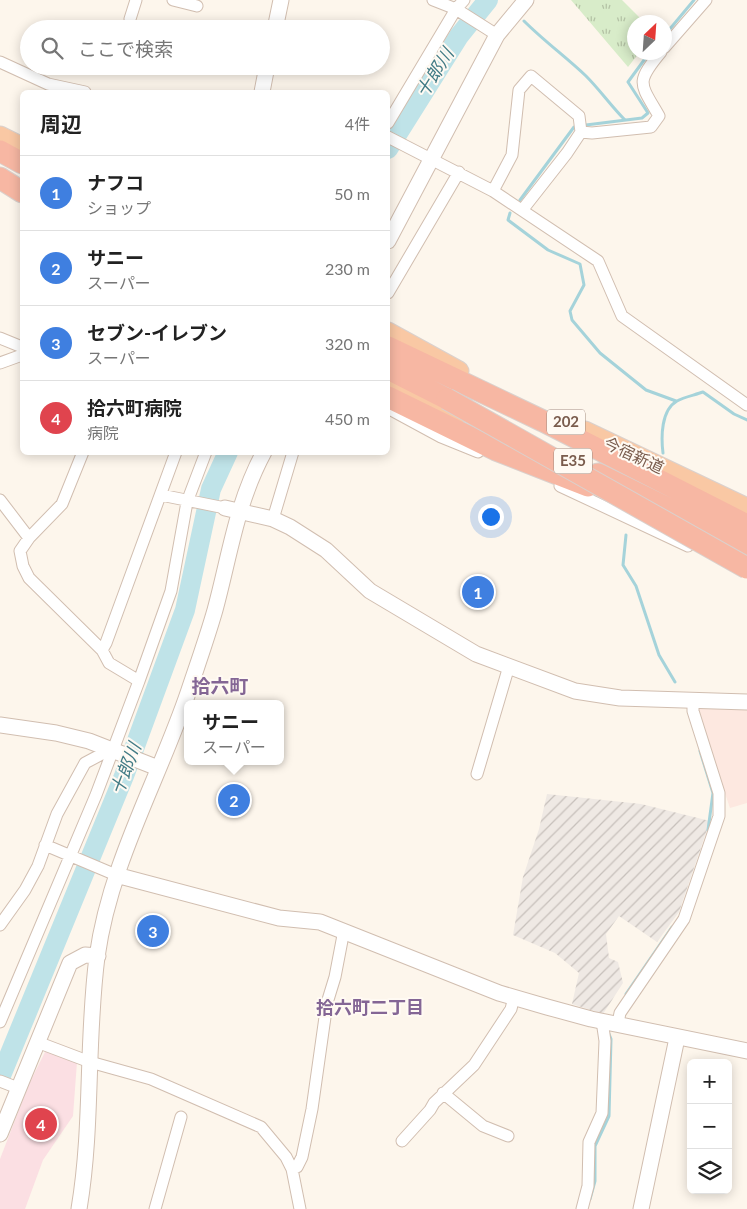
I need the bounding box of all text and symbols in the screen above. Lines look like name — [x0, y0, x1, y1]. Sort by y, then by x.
north arrow — [627, 15, 672, 60]
search box — [20, 20, 390, 75]
icon: search — [38, 34, 66, 62]
text: ここで検索 — [78, 37, 173, 60]
water label: 十郎川 — [411, 42, 459, 101]
text: 周辺 — [40, 111, 82, 136]
text: 4件 — [345, 114, 370, 133]
text: ナフコ — [87, 171, 144, 194]
text: 1 — [51, 184, 61, 203]
text: 50 m — [334, 184, 370, 203]
text: ショップ — [87, 198, 151, 217]
text: サニー — [87, 246, 144, 269]
text: 2 — [51, 259, 61, 278]
text: 230 m — [325, 259, 370, 278]
text: スーパー — [87, 273, 151, 292]
text: セブン-イレブン — [87, 321, 227, 344]
text: 3 — [51, 334, 61, 353]
text: 320 m — [325, 334, 370, 353]
text: スーパー — [87, 348, 151, 367]
text: 拾六町病院 — [87, 396, 182, 419]
text: 4 — [51, 409, 61, 428]
text: 450 m — [325, 409, 370, 428]
road number: 202 — [547, 410, 585, 434]
text: 病院 — [87, 423, 119, 442]
street label: 今宿新道 — [601, 432, 667, 477]
road number: E35 — [554, 448, 592, 474]
your location — [478, 504, 504, 530]
pin: 1 — [462, 573, 494, 611]
district label: 拾六町 — [191, 674, 249, 697]
popup — [184, 700, 284, 765]
text: サニー — [202, 710, 259, 733]
text: スーパー — [202, 737, 266, 756]
water label: 十郎川 — [105, 738, 146, 798]
pin: 2 — [218, 781, 250, 819]
pin: 3 — [137, 912, 169, 950]
district label: 拾六町二丁目 — [316, 996, 424, 1018]
map controls — [687, 1059, 732, 1194]
button: + — [687, 1059, 732, 1104]
button: − — [687, 1104, 732, 1149]
pin: 4 — [25, 1105, 57, 1143]
button: layers — [687, 1149, 732, 1194]

